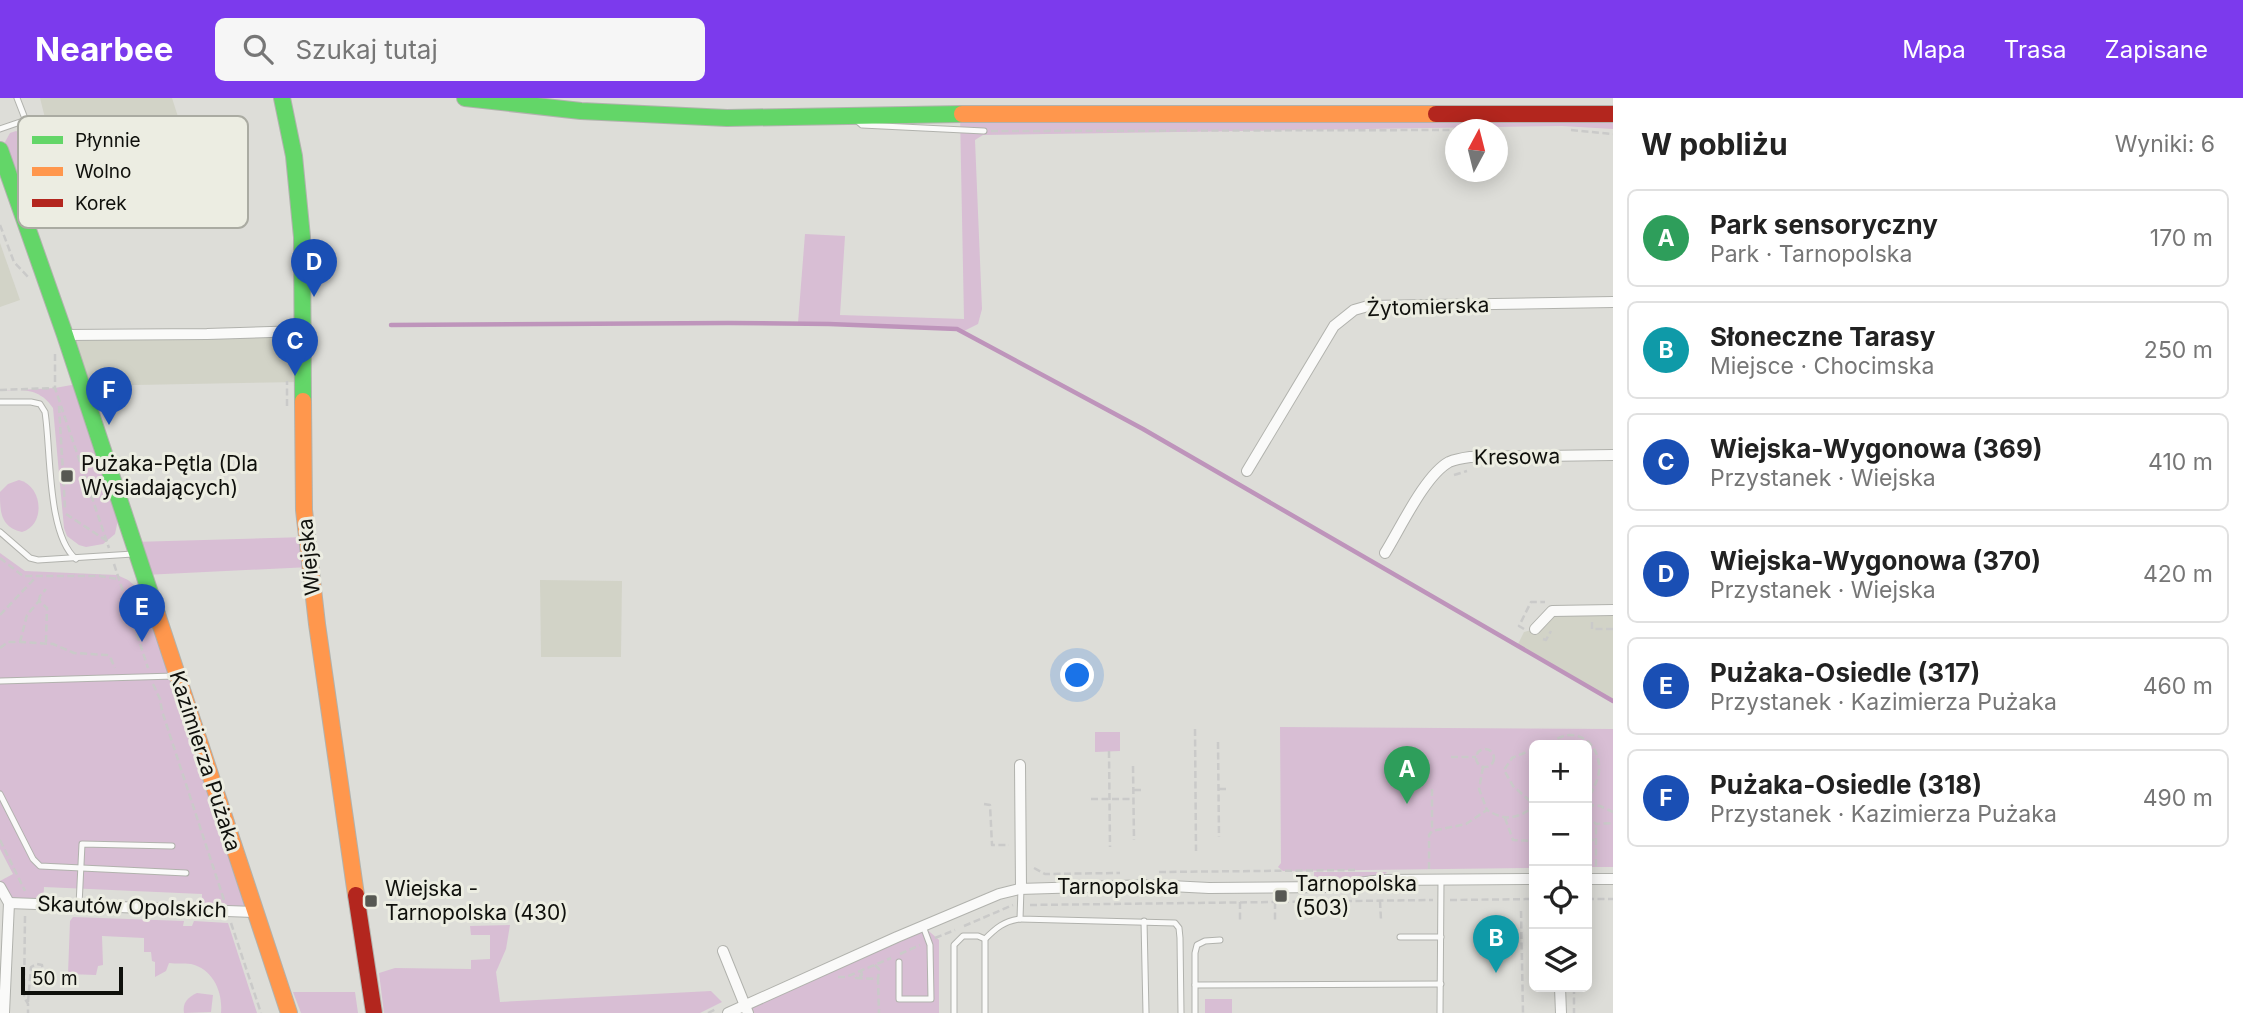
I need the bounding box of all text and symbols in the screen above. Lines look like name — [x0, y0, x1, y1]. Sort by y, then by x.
search box — [215, 18, 705, 81]
text: Nearbee — [35, 29, 173, 69]
icon: search — [239, 30, 277, 68]
text: Szukaj tutaj — [295, 34, 438, 65]
text: Mapa — [1902, 35, 1966, 64]
text: Trasa — [2004, 35, 2067, 64]
text: Zapisane — [2105, 35, 2208, 64]
legend — [18, 116, 248, 228]
north arrow — [1445, 119, 1508, 182]
text: W pobliżu — [1641, 126, 1788, 162]
text: Płynnie — [75, 129, 141, 152]
text: Wyniki: 6 — [2115, 130, 2215, 158]
text: Wolno — [75, 160, 131, 183]
text: Korek — [75, 192, 127, 215]
text: Park sensoryczny — [1710, 209, 1938, 240]
text: A — [1657, 224, 1675, 252]
text: 170 m — [2150, 224, 2213, 252]
pin: D — [291, 239, 337, 297]
text: Park · Tarnopolska — [1710, 240, 1912, 268]
street label: Żytomierska — [1366, 291, 1490, 321]
pin: C — [272, 318, 318, 376]
text: Słoneczne Tarasy — [1710, 321, 1935, 352]
text: B — [1658, 336, 1674, 364]
text: 250 m — [2144, 336, 2213, 364]
text: Miejsce · Chocimska — [1710, 352, 1934, 380]
pin: F — [86, 367, 132, 425]
text: Wiejska-Wygonowa (369) — [1710, 433, 2043, 464]
street label: Kresowa — [1474, 443, 1560, 470]
text: C — [1657, 448, 1675, 476]
text: 410 m — [2148, 448, 2213, 476]
place label: Pużaka-Pętla (Dla Wysiadających) — [81, 451, 258, 500]
text: Przystanek · Wiejska — [1710, 464, 1936, 492]
marker: Pużaka-Pętla (Dla Wysiadających) — [59, 468, 75, 484]
street label: Wiejska — [292, 517, 325, 597]
text: Wiejska-Wygonowa (370) — [1710, 545, 2041, 576]
text: D — [1658, 560, 1674, 588]
text: 420 m — [2143, 560, 2213, 588]
text: Przystanek · Wiejska — [1710, 576, 1936, 604]
pin: E — [119, 584, 165, 642]
text: Pużaka-Osiedle (317) — [1710, 657, 1980, 688]
your location — [1060, 658, 1094, 692]
street label: Kazimierza Pużaka — [165, 668, 246, 854]
text: E — [1659, 672, 1673, 700]
text: 460 m — [2143, 672, 2213, 700]
text: Przystanek · Kazimierza Pużaka — [1710, 688, 2057, 716]
map controls — [1529, 740, 1592, 992]
button: + — [1529, 740, 1592, 803]
pin: A — [1384, 746, 1430, 804]
text: Pużaka-Osiedle (318) — [1710, 769, 1982, 800]
text: F — [1659, 784, 1673, 812]
text: 490 m — [2143, 784, 2213, 812]
text: Przystanek · Kazimierza Pużaka — [1710, 800, 2057, 828]
button: − — [1529, 803, 1592, 866]
button: locate — [1529, 866, 1592, 929]
place label: Tarnopolska (503) — [1295, 871, 1417, 920]
street label: Tarnopolska — [1057, 874, 1179, 899]
place label: Wiejska - Tarnopolska (430) — [385, 876, 568, 925]
marker: Tarnopolska (503) — [1273, 888, 1289, 904]
street label: Skautów Opolskich — [37, 891, 227, 922]
marker: Wiejska - Tarnopolska (430) — [363, 893, 379, 909]
pin: B — [1473, 915, 1519, 973]
button: layers — [1529, 929, 1592, 992]
scale bar — [21, 964, 122, 996]
text: 50 m — [32, 967, 78, 990]

